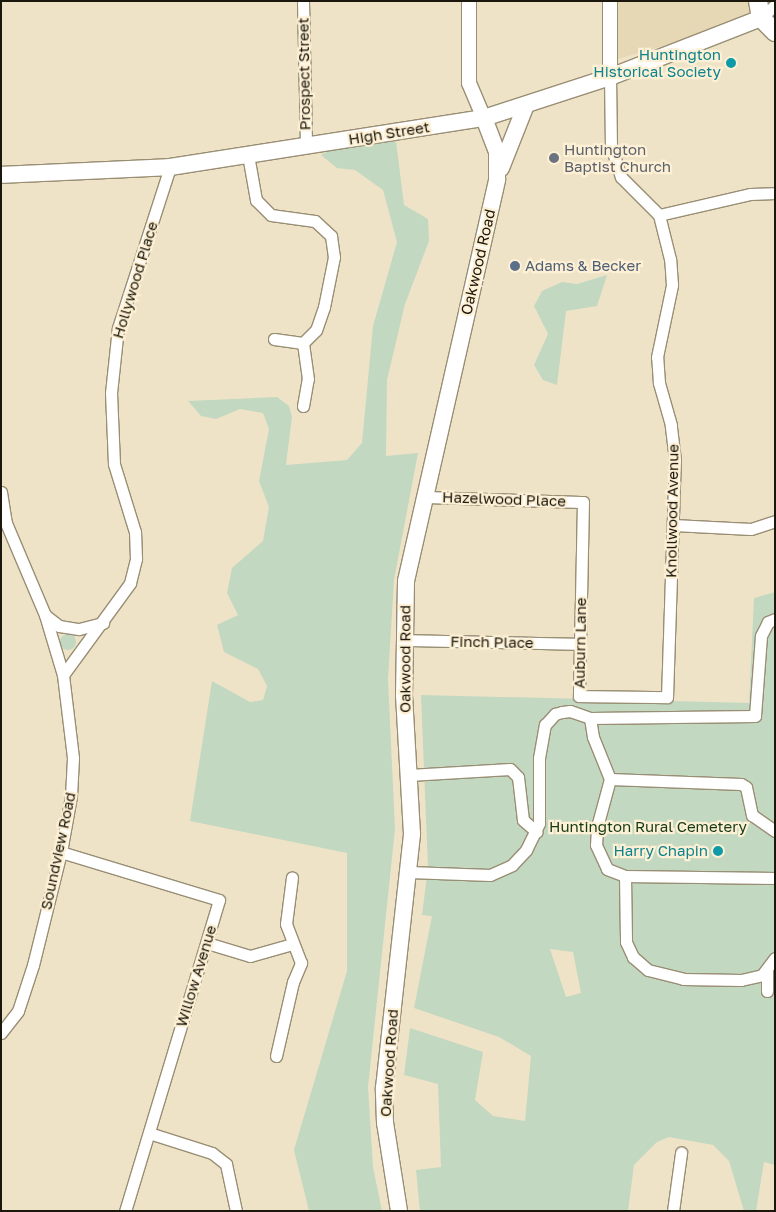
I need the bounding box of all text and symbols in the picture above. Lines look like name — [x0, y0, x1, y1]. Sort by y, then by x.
street label: Prospect Street — [294, 17, 314, 131]
place label: Huntington Historical Society — [593, 45, 721, 80]
marker: Huntington Historical Society — [725, 57, 737, 69]
street label: High Street — [347, 118, 431, 148]
place label: Huntington Baptist Church — [564, 140, 671, 175]
marker: Huntington Baptist Church — [548, 152, 560, 164]
street label: Oakwood Road — [457, 207, 499, 317]
street label: Hollywood Place — [109, 219, 161, 341]
place label: Adams & Becker — [525, 257, 641, 275]
marker: Adams & Becker — [509, 260, 521, 272]
street label: Knollwood Avenue — [662, 444, 682, 578]
street label: Hazelwood Place — [442, 488, 566, 510]
street label: Auburn Lane — [570, 597, 590, 689]
street label: Oakwood Road — [396, 605, 414, 713]
street label: Finch Place — [450, 632, 534, 652]
street label: Soundview Road — [37, 791, 79, 911]
park label: Huntington Rural Cemetery — [549, 818, 747, 836]
place label: Harry Chapin — [613, 842, 708, 860]
marker: Harry Chapin — [712, 845, 724, 857]
street label: Willow Avenue — [172, 923, 220, 1029]
street label: Oakwood Road — [376, 1009, 402, 1117]

